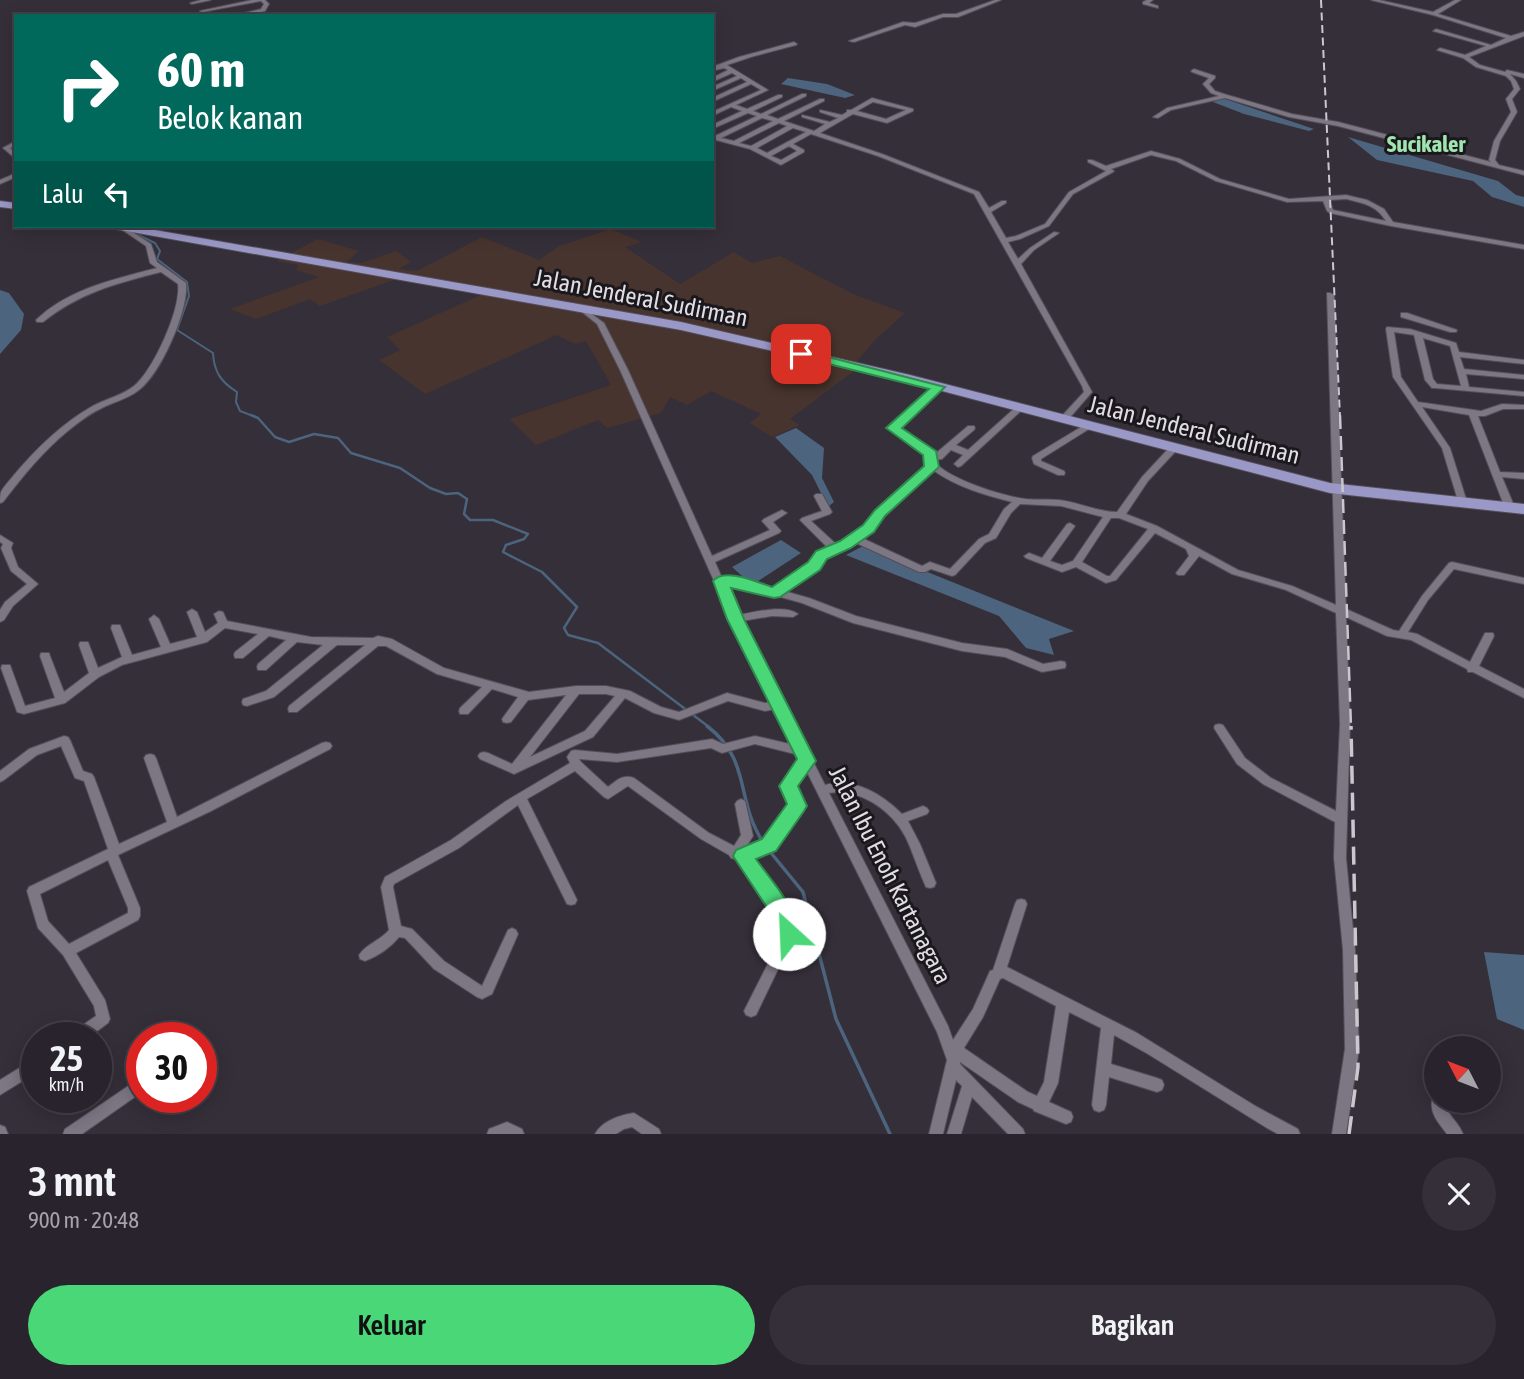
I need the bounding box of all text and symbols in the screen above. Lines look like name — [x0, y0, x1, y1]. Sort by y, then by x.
text: 60 m — [157, 41, 245, 97]
icon: right — [42, 42, 133, 133]
text: Belok kanan — [157, 99, 303, 136]
district label: Sucikaler — [1387, 131, 1466, 157]
icon: left — [98, 175, 136, 213]
text: Lalu — [42, 179, 84, 209]
street label: Jalan Jenderal Sudirman — [532, 264, 750, 331]
pin — [771, 324, 831, 384]
icon: arrive — [782, 335, 820, 373]
street label: Jalan Jenderal Sudirman — [1086, 390, 1303, 469]
street label: Jalan Ibu Enoh Kartanagara — [824, 761, 957, 988]
position arrow — [752, 897, 826, 971]
speed limit sign: 30 — [126, 1022, 217, 1113]
north arrow — [1424, 1036, 1502, 1113]
map controls — [1424, 1036, 1501, 1113]
text: 25 — [50, 1038, 83, 1078]
text: km/h — [49, 1074, 84, 1095]
text: 3 mnt — [28, 1157, 116, 1205]
button: close — [1422, 1157, 1496, 1231]
text: 900 m · 20:48 — [28, 1207, 139, 1233]
button: Keluar — [28, 1285, 755, 1365]
button: Bagikan — [769, 1285, 1496, 1365]

